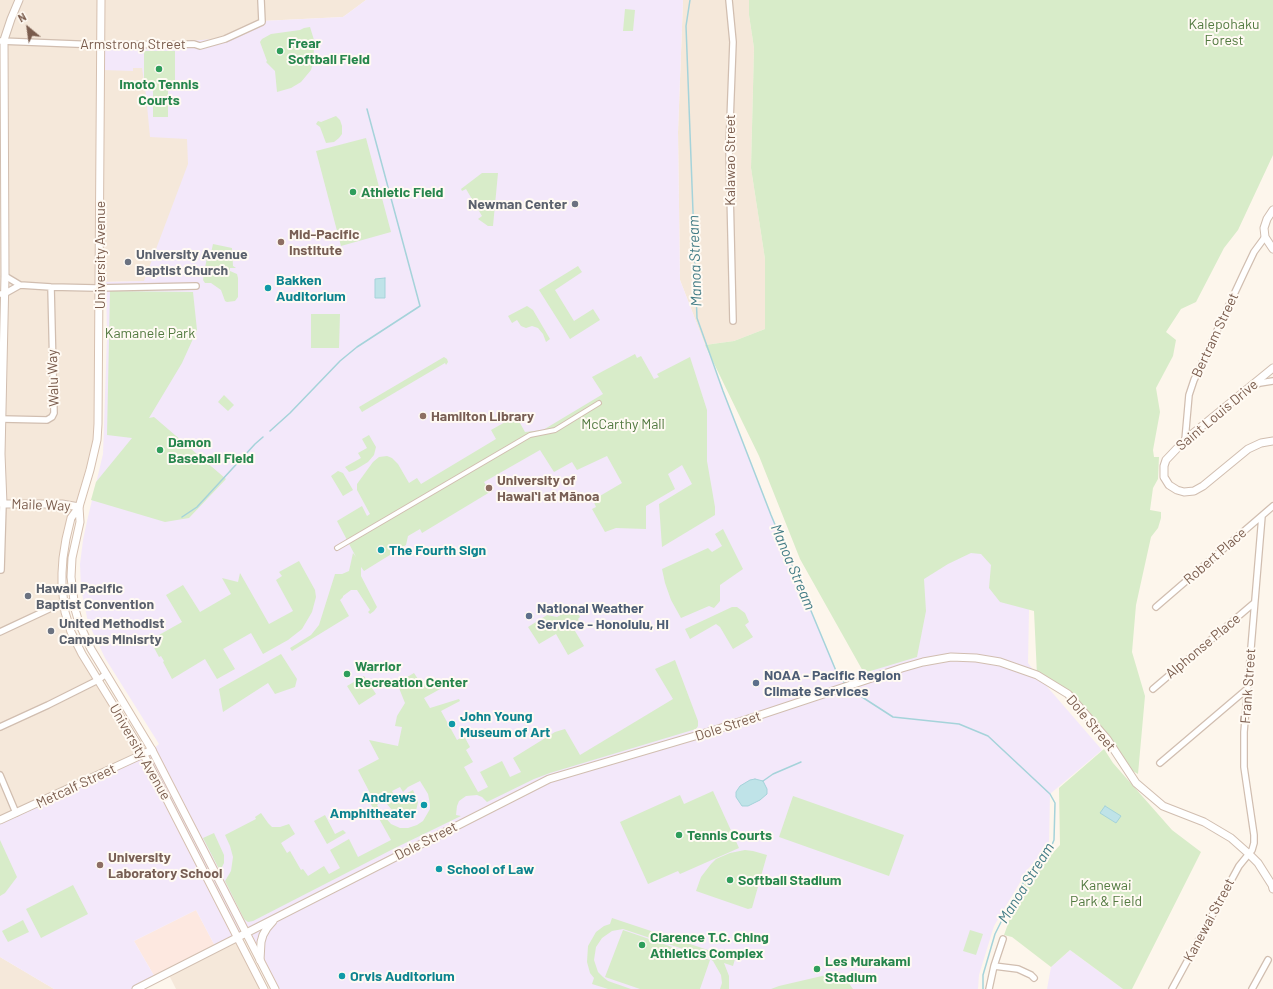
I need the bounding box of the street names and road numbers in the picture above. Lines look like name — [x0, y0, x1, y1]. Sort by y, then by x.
street label: Armstrong Street — [80, 36, 186, 52]
street label: Kalawao Street — [722, 114, 738, 206]
street label: University Avenue — [92, 201, 108, 309]
street label: Bertram Street — [1188, 290, 1242, 380]
street label: Walu Way — [44, 349, 62, 407]
street label: Saint Louis Drive — [1173, 376, 1261, 454]
street label: Maile Way — [11, 496, 71, 514]
street label: Robert Place — [1180, 524, 1250, 588]
street label: Alphonse Place — [1162, 610, 1244, 682]
street label: Frank Street — [1237, 648, 1259, 724]
street label: Dole Street — [1063, 692, 1119, 754]
street label: University Avenue — [106, 701, 174, 803]
street label: Dole Street — [693, 708, 763, 744]
street label: Metcalf Street — [34, 760, 118, 812]
street label: Dole Street — [392, 818, 460, 864]
street label: Kanewai Street — [1180, 875, 1238, 965]

